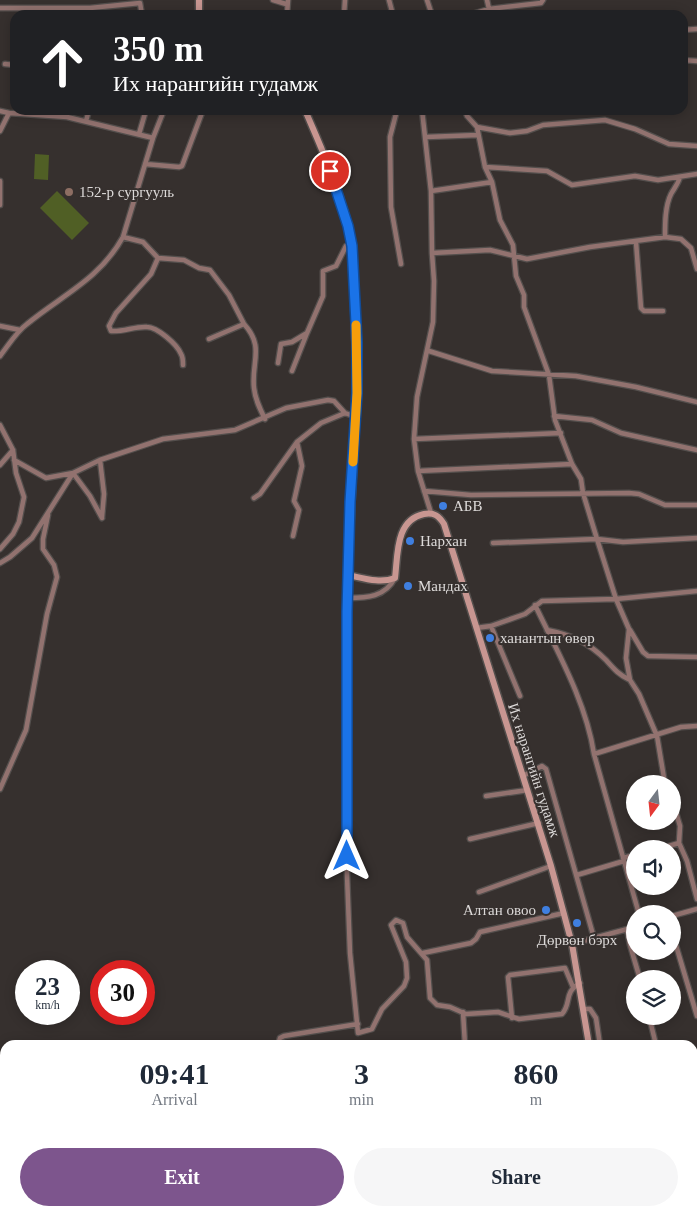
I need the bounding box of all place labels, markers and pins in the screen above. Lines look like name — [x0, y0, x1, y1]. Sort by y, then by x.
pin — [309, 150, 351, 192]
place label: 152-р сургууль — [79, 184, 174, 200]
marker: 152-р сургууль — [63, 186, 75, 198]
place label: АБВ — [453, 498, 482, 514]
marker: АБВ — [437, 500, 449, 512]
place label: Нархан — [420, 533, 467, 549]
marker: Нархан — [404, 535, 416, 547]
place label: Мандах — [418, 578, 468, 594]
marker: Мандах — [402, 580, 414, 592]
place label: ханантын өвөр — [500, 630, 595, 646]
marker: ханантын өвөр — [484, 632, 496, 644]
place label: Алтан овоо — [463, 902, 536, 918]
marker: Алтан овоо — [540, 904, 552, 916]
marker: Дөрвөн бэрх — [571, 917, 583, 929]
place label: Дөрвөн бэрх — [537, 932, 618, 948]

